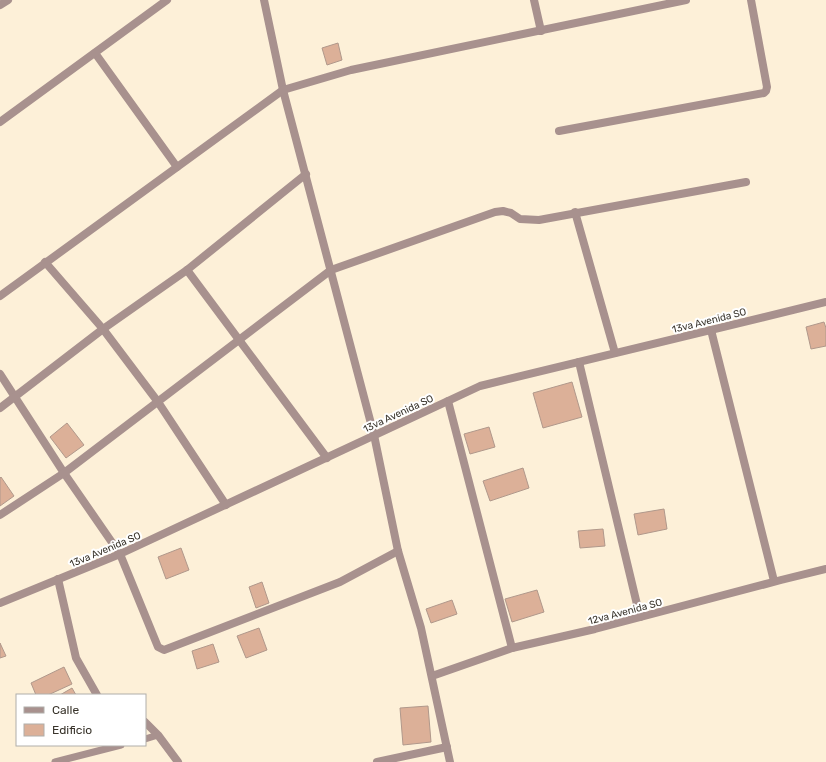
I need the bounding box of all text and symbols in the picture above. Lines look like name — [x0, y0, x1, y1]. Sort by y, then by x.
street label: 13va Avenida SO — [671, 306, 748, 336]
street label: 13va Avenida SO — [361, 392, 436, 435]
street label: 13va Avenida SO — [68, 529, 143, 570]
street label: 12va Avenida SO — [587, 596, 664, 628]
legend — [16, 694, 146, 746]
text: Calle — [52, 703, 79, 717]
text: Edificio — [52, 723, 92, 737]

